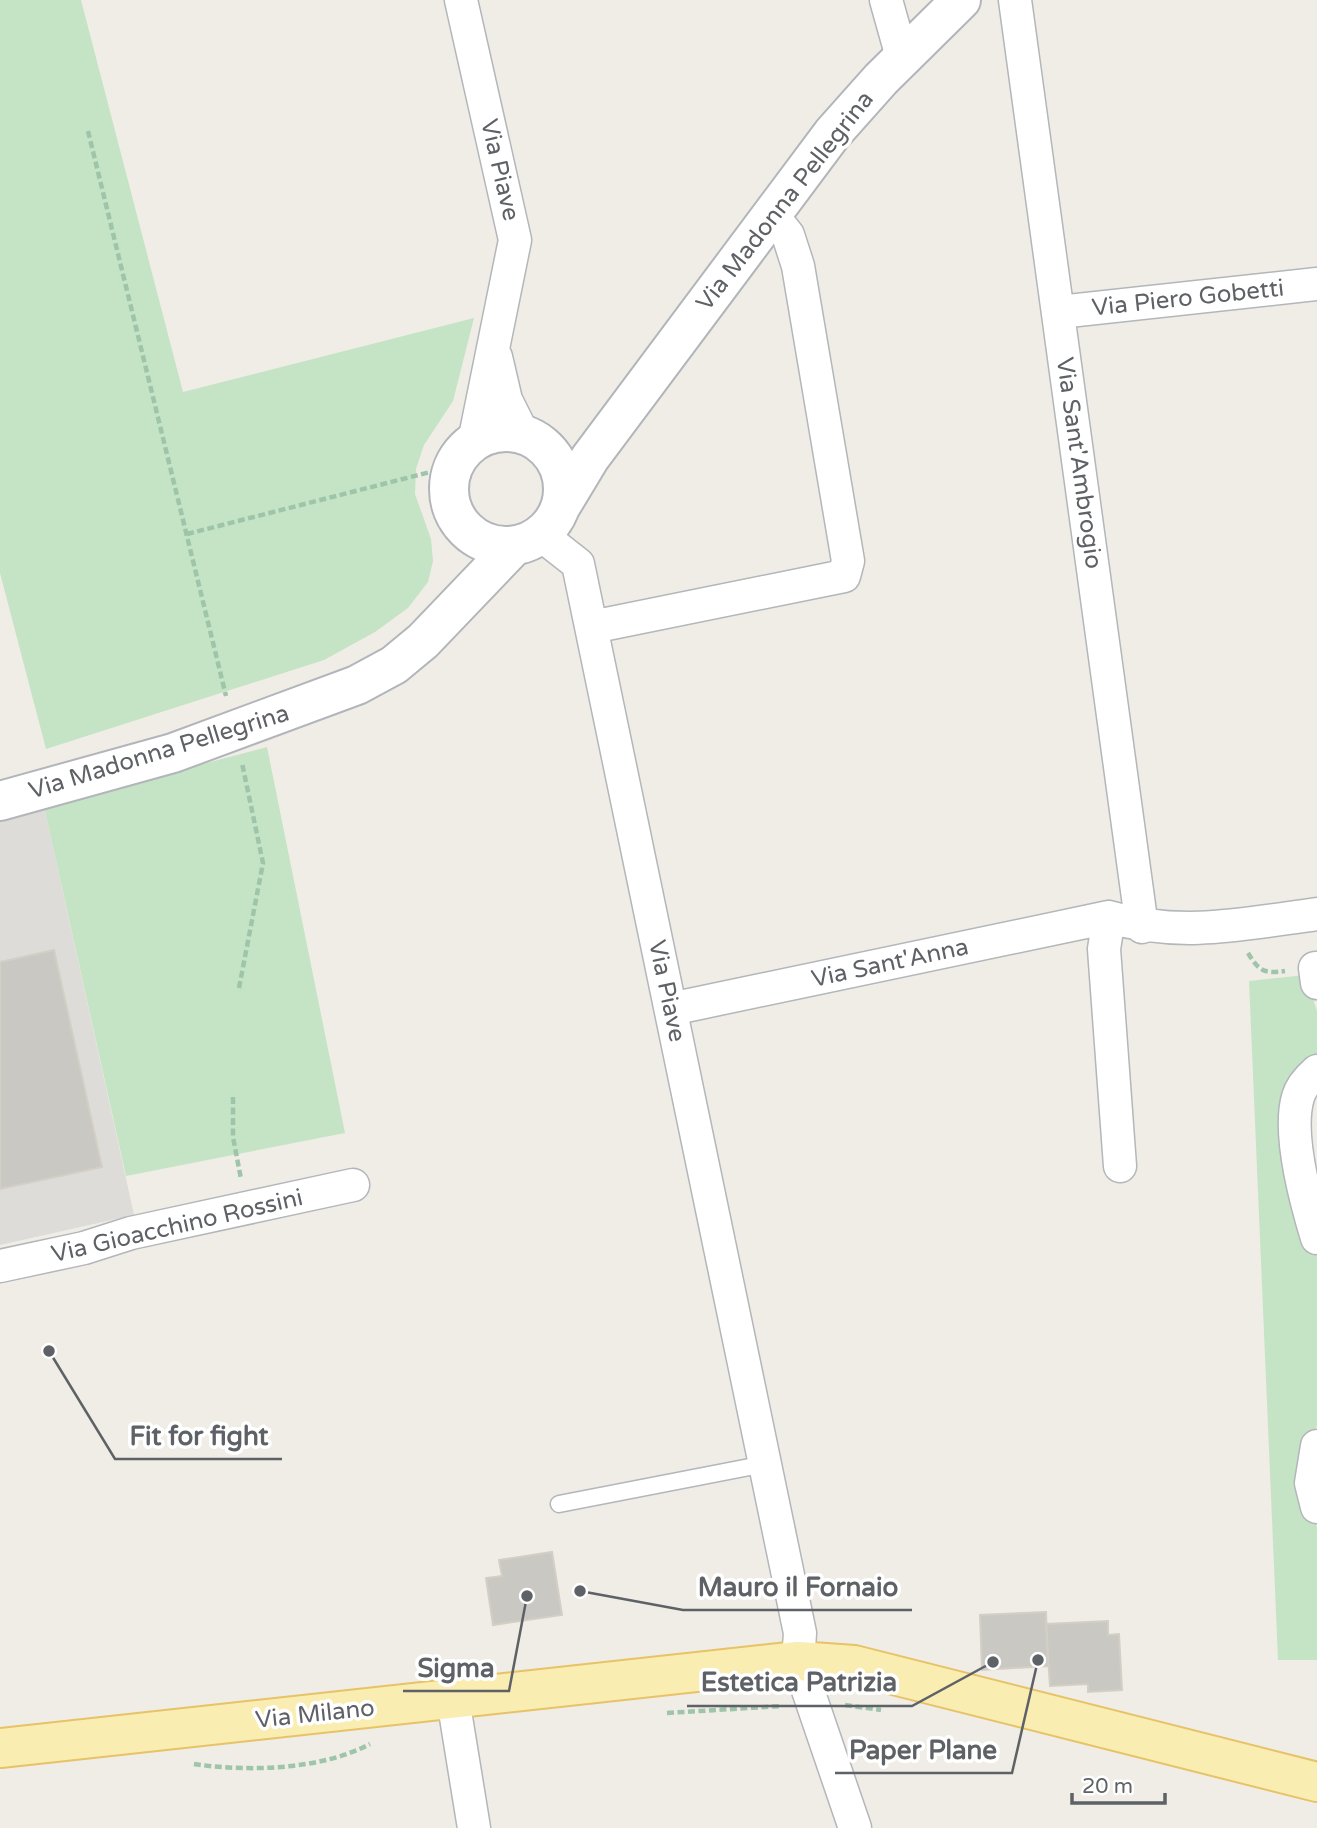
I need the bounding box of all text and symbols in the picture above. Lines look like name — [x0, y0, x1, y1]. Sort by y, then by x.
street label: Via Madonna Pellegrina — [690, 85, 880, 317]
street label: Via Piave — [474, 116, 526, 224]
street label: Via Piero Gobetti — [1090, 273, 1286, 323]
street label: Via Sant'Ambrogio — [1050, 355, 1108, 571]
street label: Via Madonna Pellegrina — [25, 699, 293, 805]
street label: Via Sant'Anna — [809, 932, 971, 994]
street label: Via Piave — [642, 937, 692, 1045]
street label: Via Gioacchino Rossini — [48, 1183, 306, 1269]
callout: Fit for fight — [115, 1412, 282, 1459]
text: Fit for fight — [130, 1421, 268, 1452]
callout: Mauro il Fornaio — [683, 1563, 912, 1610]
text: Mauro il Fornaio — [698, 1572, 898, 1603]
callout: Sigma — [403, 1644, 509, 1691]
text: Sigma — [417, 1653, 495, 1684]
callout: Estetica Patrizia — [687, 1659, 912, 1706]
text: Estetica Patrizia — [701, 1667, 897, 1698]
street label: Via Milano — [254, 1693, 376, 1735]
callout: Paper Plane — [835, 1726, 1012, 1773]
text: Paper Plane — [849, 1735, 997, 1766]
scale bar — [1072, 1762, 1165, 1806]
text: 20 m — [1082, 1774, 1133, 1799]

